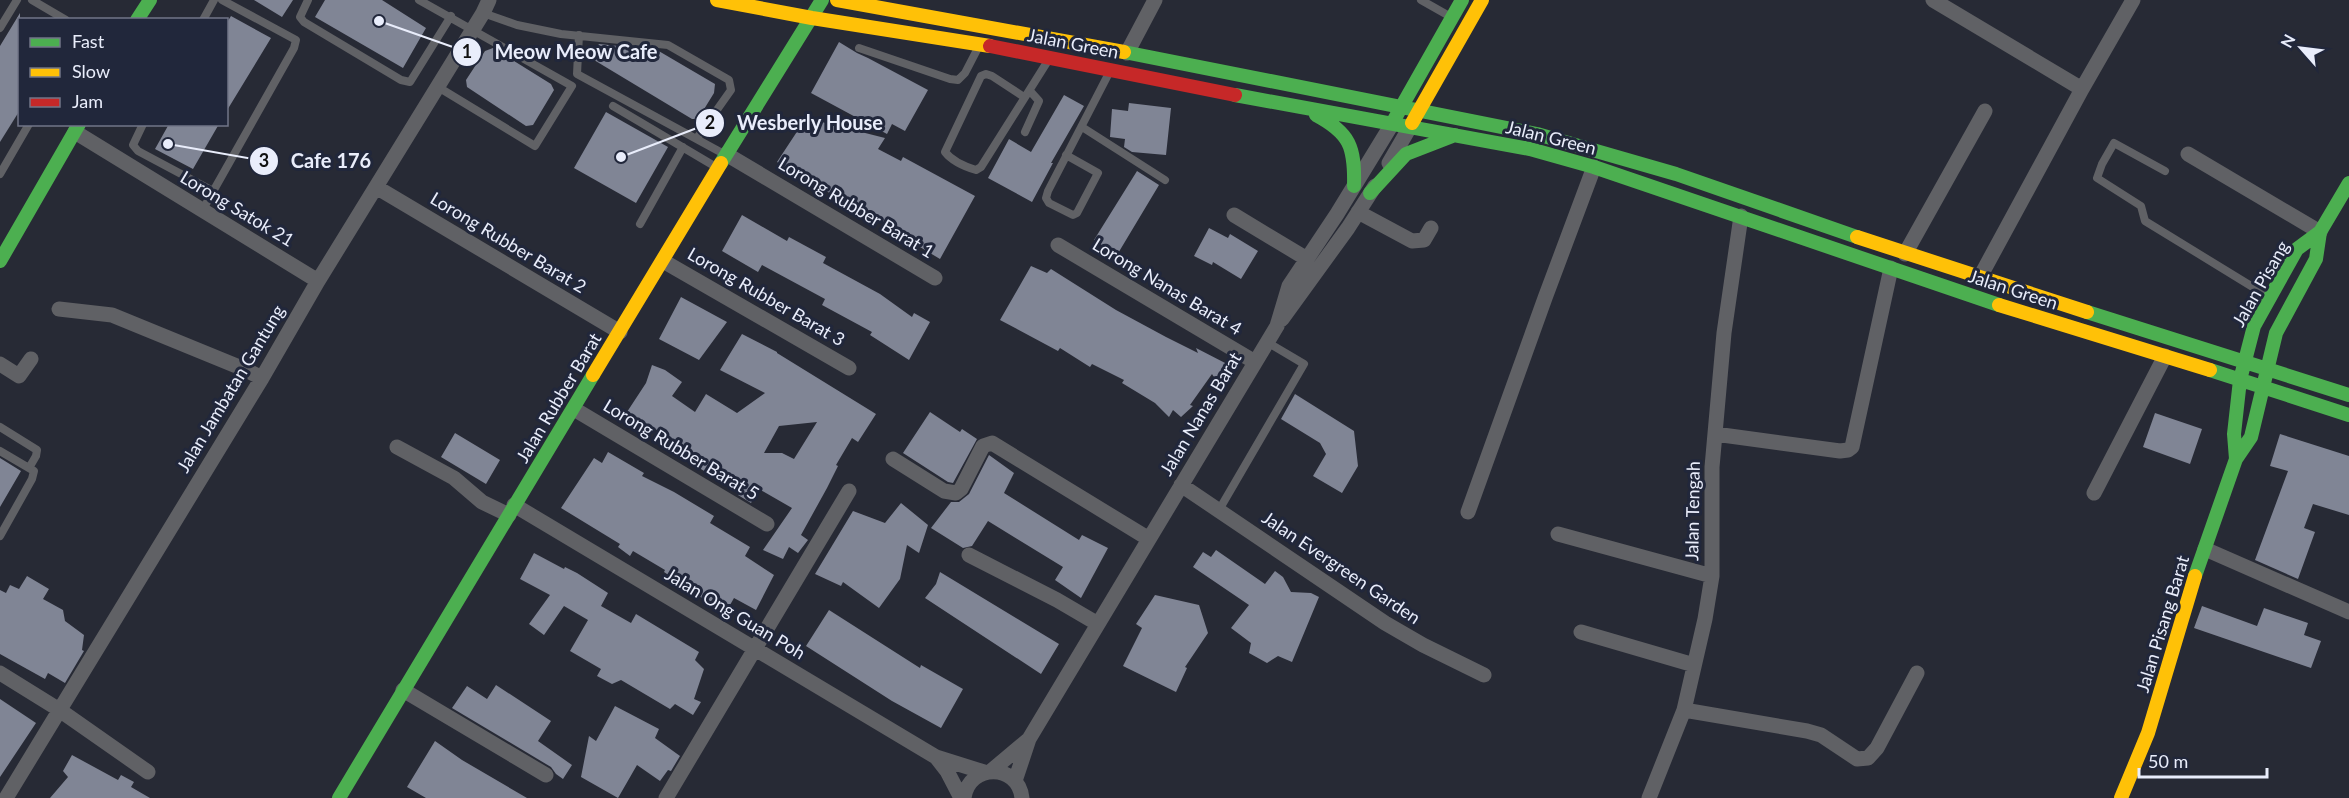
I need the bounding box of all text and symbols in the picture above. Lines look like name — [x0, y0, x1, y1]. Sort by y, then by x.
legend — [18, 18, 228, 126]
north arrow — [2271, 18, 2331, 78]
street label: Jalan Green — [1026, 23, 1121, 63]
text: Fast — [72, 30, 105, 52]
text: N — [2276, 31, 2299, 51]
callout: Meow Meow Cafe — [452, 33, 669, 71]
text: Meow Meow Cafe — [495, 39, 658, 63]
text: 1 — [462, 40, 472, 62]
text: Slow — [72, 60, 110, 82]
text: Jam — [72, 90, 103, 112]
callout: Wesberly House — [695, 104, 896, 142]
text: Wesberly House — [737, 110, 883, 134]
text: 2 — [705, 111, 715, 133]
street label: Jalan Green — [1504, 115, 1599, 159]
callout: Cafe 176 — [249, 142, 383, 180]
text: Cafe 176 — [291, 148, 371, 172]
text: 3 — [259, 149, 269, 171]
street label: Lorong Rubber Barat 1 — [775, 152, 938, 262]
street label: Lorong Satok 21 — [177, 166, 298, 251]
street label: Lorong Rubber Barat 2 — [427, 187, 590, 297]
street label: Lorong Nanas Barat 4 — [1089, 233, 1246, 339]
street label: Jalan Pisang — [2227, 237, 2293, 330]
street label: Lorong Rubber Barat 3 — [684, 242, 849, 350]
street label: Jalan Green — [1966, 264, 2061, 314]
street label: Jalan Jambatan Gantung — [171, 301, 289, 476]
street label: Jalan Rubber Barat — [511, 328, 606, 466]
street label: Jalan Nanas Barat — [1155, 347, 1246, 479]
street label: Lorong Rubber Barat 5 — [600, 394, 763, 504]
street label: Jalan Tengah — [1680, 461, 1704, 561]
street label: Jalan Evergreen Garden — [1258, 506, 1425, 628]
street label: Jalan Pisang Barat — [2131, 552, 2193, 695]
street label: Jalan Ong Guan Poh — [661, 563, 810, 664]
scale bar — [2139, 741, 2266, 779]
text: 50 m — [2148, 750, 2188, 772]

